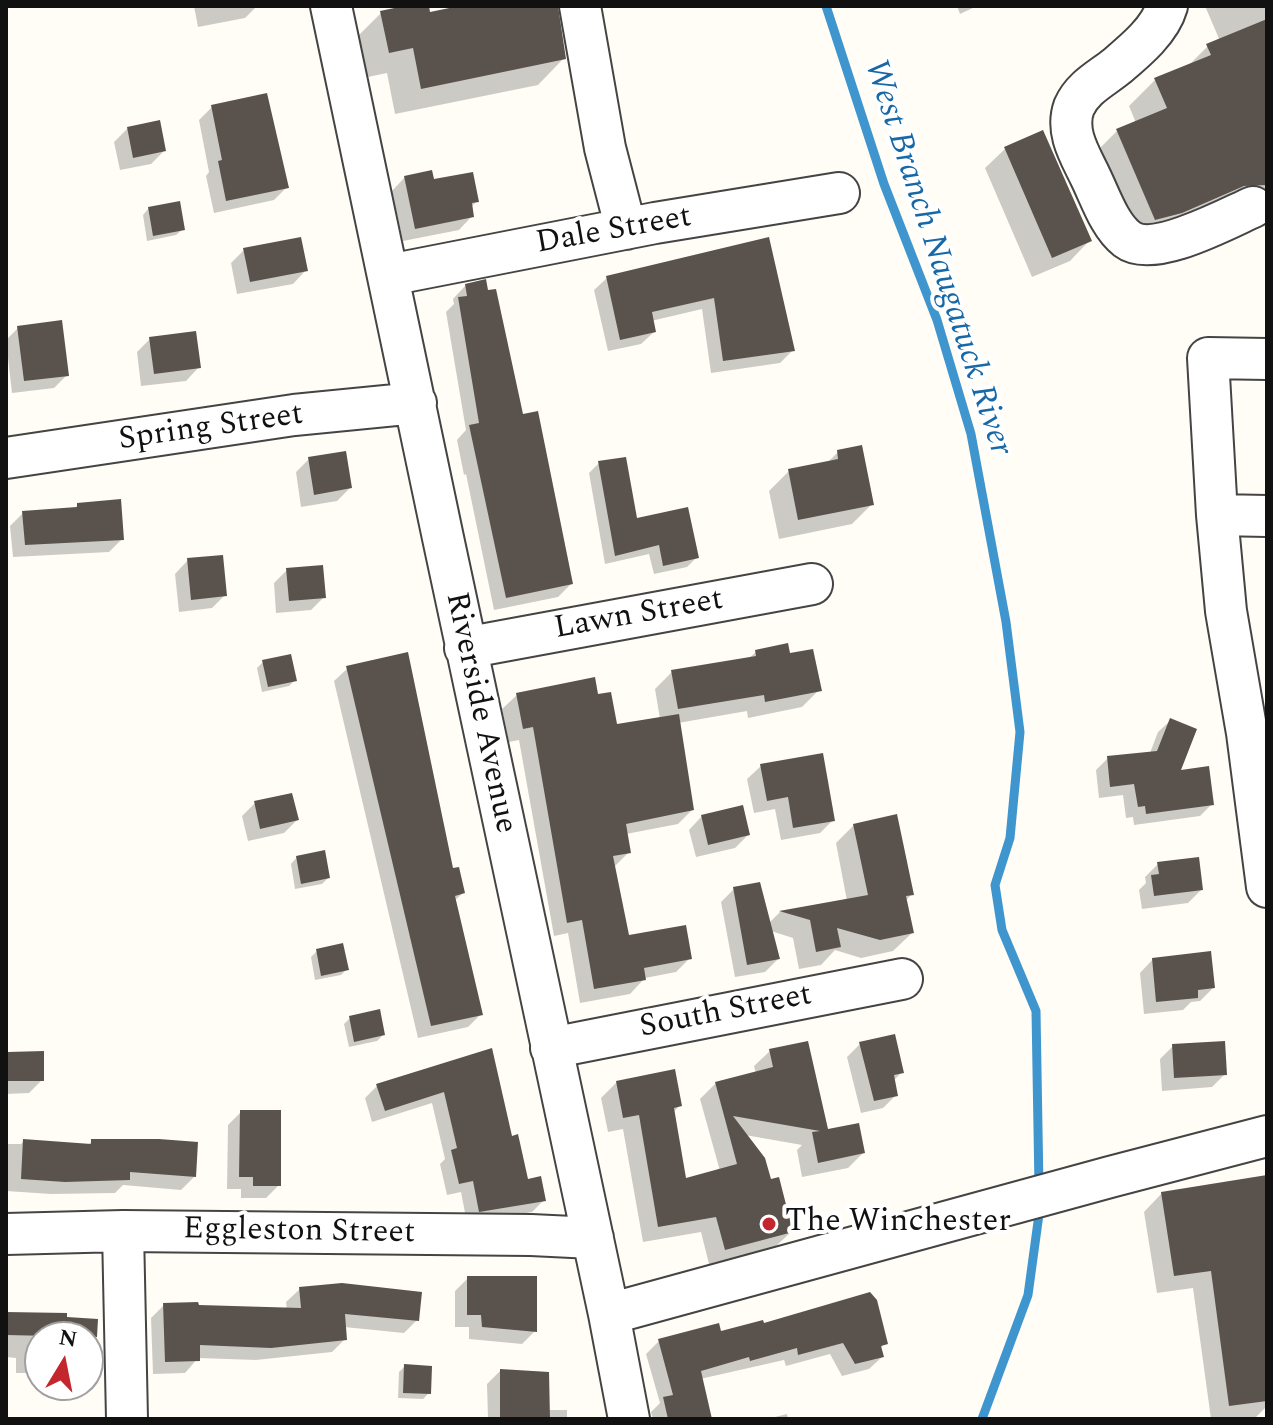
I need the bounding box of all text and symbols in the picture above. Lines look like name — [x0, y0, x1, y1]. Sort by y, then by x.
water label: West Branch Naugatuck River — [853, 55, 1019, 461]
street label: Dale Street — [533, 199, 695, 265]
street label: Spring Street — [116, 397, 306, 461]
street label: Lawn Street — [552, 582, 726, 650]
street label: Riverside Avenue — [435, 589, 523, 837]
street label: South Street — [637, 977, 815, 1049]
place label: The Winchester — [785, 1205, 1011, 1243]
street label: Eggleston Street — [182, 1212, 416, 1254]
marker: The Winchester — [760, 1215, 778, 1233]
north arrow — [24, 1321, 104, 1401]
text: N — [56, 1321, 80, 1357]

